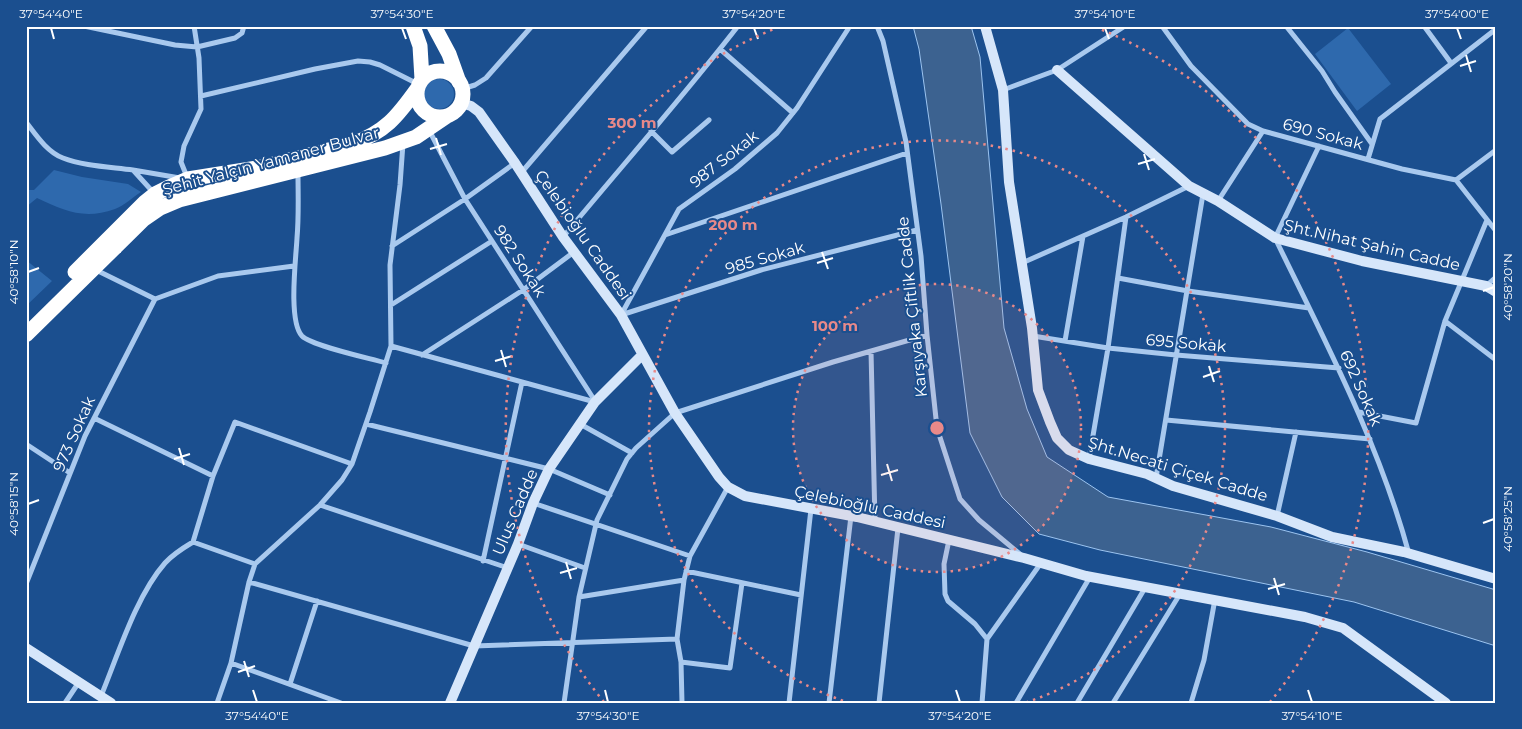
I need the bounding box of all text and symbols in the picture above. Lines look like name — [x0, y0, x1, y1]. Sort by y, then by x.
text: 37°54'40"E — [19, 6, 83, 21]
text: 37°54'30"E — [370, 6, 434, 21]
text: 37°54'20"E — [722, 6, 786, 21]
text: 37°54'10"E — [1074, 6, 1136, 21]
text: 37°54'00"E — [1425, 6, 1489, 21]
text: 300 m — [606, 113, 657, 132]
street label: 690 Sokak — [1281, 114, 1366, 154]
street label: Şehit Yalçın Yamaner Bulvar — [160, 123, 382, 199]
street label: 987 Sokak — [686, 126, 762, 192]
street label: Çelebioğlu Caddesi — [531, 166, 635, 304]
text: 200 m — [708, 215, 758, 234]
street label: Şht.Nihat Şahin Cadde — [1282, 215, 1462, 275]
street label: Karşıyaka Çiftlik Cadde — [893, 216, 931, 398]
street label: 982 Sokak — [490, 222, 550, 301]
street label: 985 Sokak — [723, 238, 807, 278]
text: 40°58'10"N — [6, 239, 21, 305]
text: 40°58'20"N — [1500, 253, 1515, 321]
text: 100 m — [812, 316, 858, 335]
street label: 695 Sokak — [1145, 330, 1228, 356]
street label: 692 Sokak — [1336, 347, 1386, 429]
street label: 973 Sokak — [49, 393, 99, 475]
centre of rings — [928, 419, 946, 437]
street label: Şht.Necati Çiçek Cadde — [1086, 433, 1270, 505]
street label: Ulus Cadde — [488, 466, 542, 558]
text: 40°58'15"N — [6, 472, 21, 536]
street label: Çelebioğlu Caddesi — [793, 482, 947, 532]
text: 40°58'25"N — [1500, 486, 1515, 552]
text: 37°54'40"E — [225, 708, 289, 723]
text: 37°54'30"E — [576, 708, 640, 723]
text: 37°54'20"E — [928, 708, 992, 723]
text: 37°54'10"E — [1281, 708, 1343, 723]

